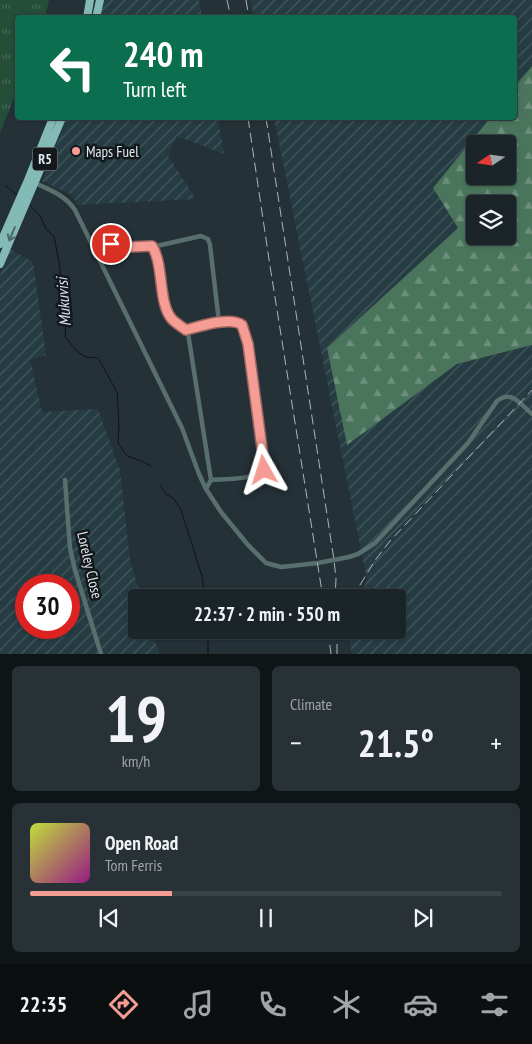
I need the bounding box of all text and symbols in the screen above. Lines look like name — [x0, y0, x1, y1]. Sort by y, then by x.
text: 240 m — [123, 31, 204, 77]
icon: left — [40, 35, 105, 100]
text: Turn left — [123, 75, 187, 103]
north arrow — [466, 135, 516, 185]
map controls — [466, 135, 516, 245]
place label: Maps Fuel — [86, 142, 139, 161]
marker: Maps Fuel — [70, 145, 82, 157]
road number: R5 — [32, 148, 58, 170]
button: layers — [466, 195, 516, 245]
pin — [90, 223, 132, 265]
one-way arrow — [7, 226, 17, 241]
icon: arrive — [97, 230, 125, 258]
water label: Mukuvisi — [51, 274, 75, 327]
position arrow — [237, 443, 289, 495]
street label: Loreley Close — [73, 530, 107, 600]
speed limit sign: 30 — [15, 574, 80, 639]
text: 22:37 · 2 min · 550 m — [194, 602, 340, 626]
text: 19 — [105, 676, 167, 760]
text: Climate — [290, 694, 332, 714]
text: 21.5° — [358, 718, 434, 767]
text: − — [290, 724, 302, 761]
text: + — [490, 724, 502, 761]
text: km/h — [122, 751, 150, 771]
text: Open Road — [105, 831, 178, 855]
text: Tom Ferris — [105, 855, 162, 875]
icon: previous — [95, 904, 123, 932]
icon: pause — [252, 904, 280, 932]
icon: next — [409, 904, 437, 932]
icon: directions — [106, 987, 141, 1022]
icon: music — [181, 987, 216, 1022]
icon: phone — [255, 987, 290, 1022]
icon: climate — [329, 987, 364, 1022]
icon: car — [403, 987, 438, 1022]
icon: filters — [477, 987, 512, 1022]
text: 22:35 — [20, 990, 67, 1018]

